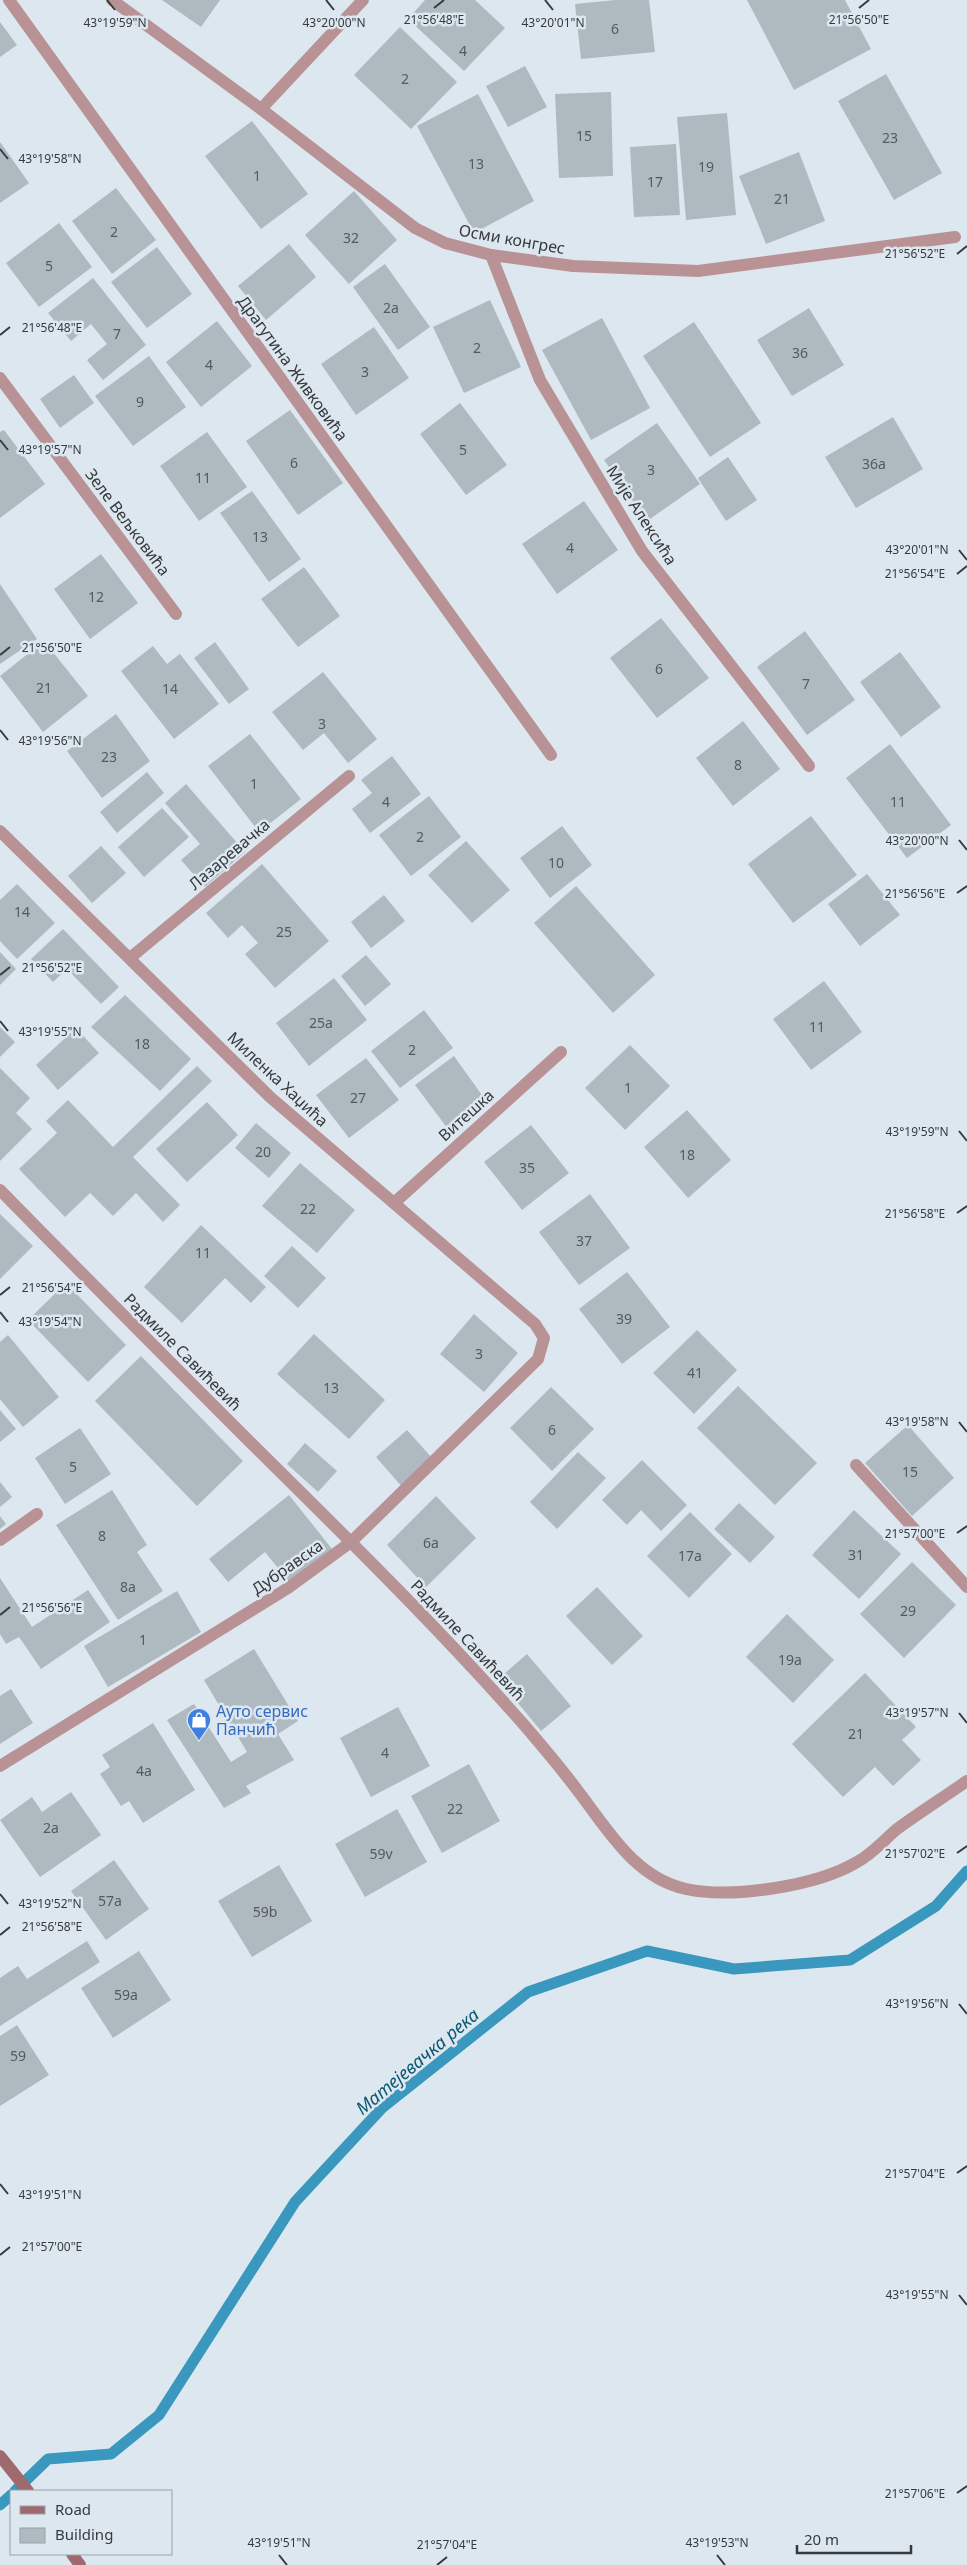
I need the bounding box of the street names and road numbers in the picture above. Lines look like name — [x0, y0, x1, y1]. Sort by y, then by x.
street label: Осми конгрес — [457, 219, 567, 259]
street label: Драгутина Живковића — [233, 291, 353, 445]
street label: Мије Алексића — [602, 461, 682, 569]
street label: Зеле Вељковића — [80, 464, 176, 580]
street label: Лазаревачка — [184, 814, 274, 894]
street label: Миленка Хаџића — [223, 1027, 333, 1131]
street label: Витешка — [433, 1084, 499, 1146]
street label: Радмиле Савићевић — [119, 1288, 247, 1416]
street label: Дубравска — [247, 1534, 327, 1600]
street label: Радмиле Савићевић — [406, 1575, 530, 1705]

